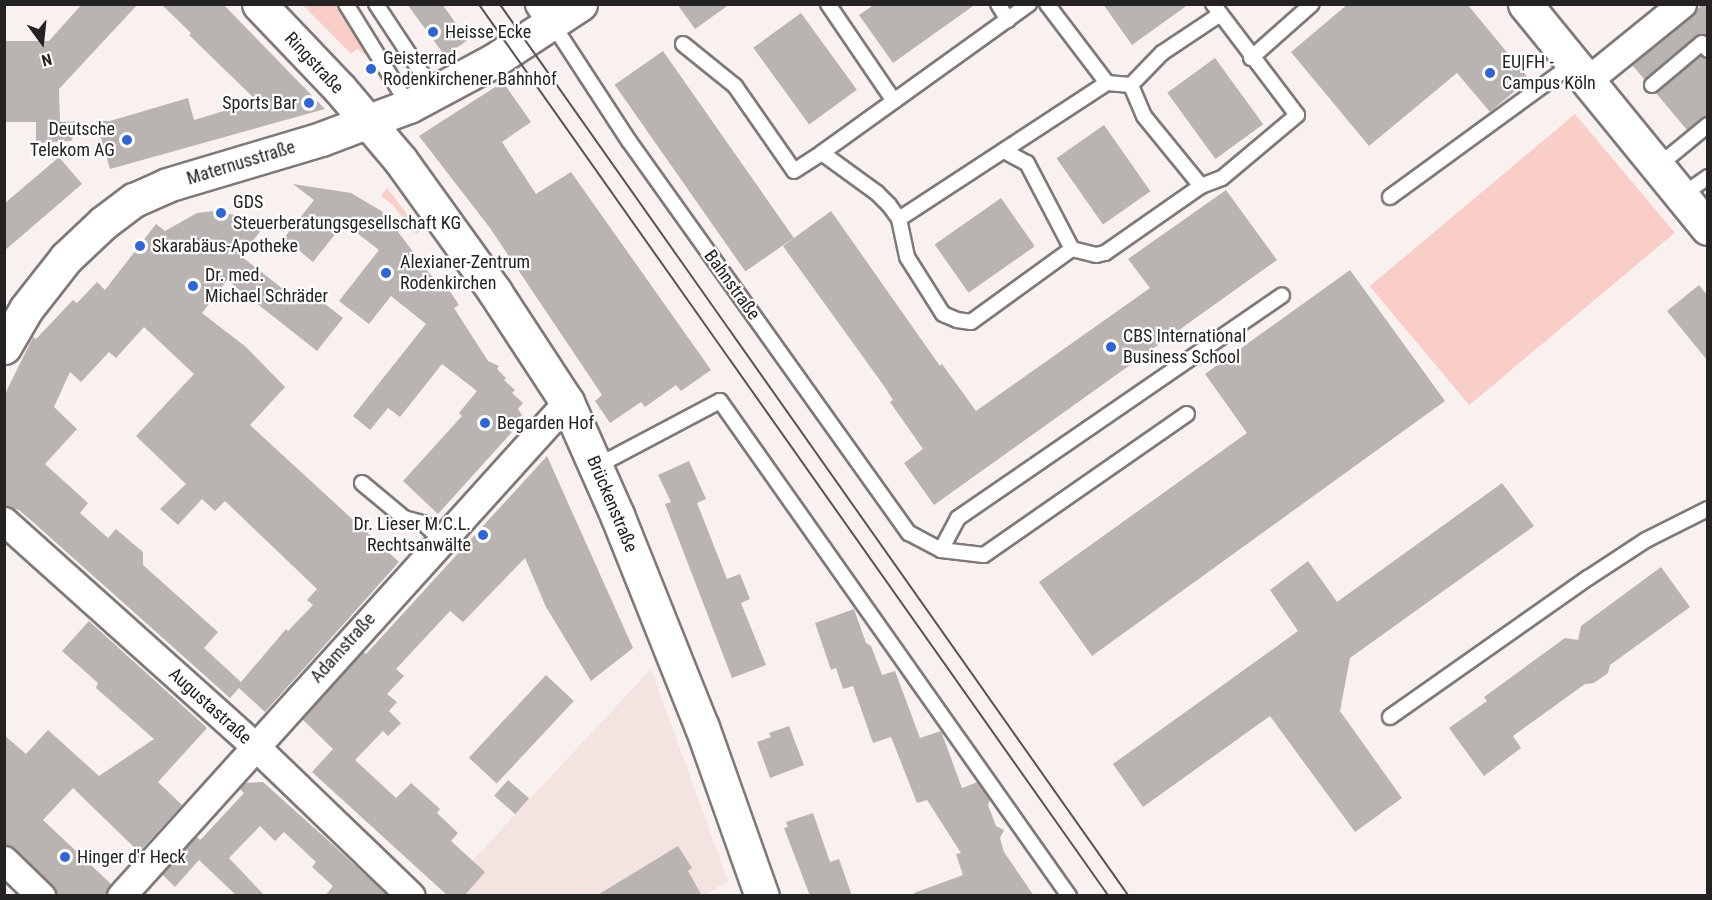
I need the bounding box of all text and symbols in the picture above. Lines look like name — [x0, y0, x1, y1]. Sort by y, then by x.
north arrow — [12, 12, 72, 72]
place label: Heisse Ecke — [445, 21, 531, 43]
marker: Heisse Ecke — [426, 25, 440, 39]
street label: Ringstraße — [280, 28, 348, 98]
place label: Geisterrad Rodenkirchener Bahnhof — [383, 48, 557, 90]
text: N — [40, 49, 54, 70]
place label: EU|FH - Campus Köln — [1502, 52, 1596, 94]
marker: Geisterrad Rodenkirchener Bahnhof — [364, 62, 378, 76]
marker: EU|FH - Campus Köln — [1483, 66, 1497, 80]
place label: Sports Bar — [222, 92, 297, 114]
marker: Sports Bar — [302, 96, 316, 110]
place label: Deutsche Telekom AG — [30, 119, 115, 162]
marker: Deutsche Telekom AG — [120, 133, 134, 147]
street label: Maternusstraße — [184, 136, 298, 190]
place label: GDS Steuerberatungsgesellschaft KG — [233, 192, 461, 234]
marker: GDS Steuerberatungsgesellschaft KG — [214, 206, 228, 220]
place label: Skarabäus-Apotheke — [152, 235, 298, 257]
marker: Skarabäus-Apotheke — [133, 239, 147, 253]
street label: Bahnstraße — [699, 246, 765, 324]
place label: Alexianer-Zentrum Rodenkirchen — [400, 252, 530, 294]
marker: Alexianer-Zentrum Rodenkirchen — [377, 264, 395, 282]
place label: Dr. med. Michael Schräder — [205, 265, 328, 308]
marker: Dr. med. Michael Schräder — [186, 279, 200, 293]
place label: CBS International Business School — [1123, 326, 1246, 368]
marker: CBS International Business School — [1104, 340, 1118, 354]
place label: Begarden Hof — [497, 412, 594, 434]
marker: Begarden Hof — [478, 416, 492, 430]
street label: Brückenstraße — [582, 453, 642, 555]
place label: Dr. Lieser M.C.L. Rechtsanwälte — [353, 514, 471, 556]
marker: Dr. Lieser M.C.L. Rechtsanwälte — [476, 528, 490, 542]
street label: Adamstraße — [306, 609, 380, 687]
street label: Augustastraße — [164, 663, 256, 749]
place label: Hinger d'r Heck — [77, 846, 186, 868]
marker: Hinger d'r Heck — [58, 850, 72, 864]

